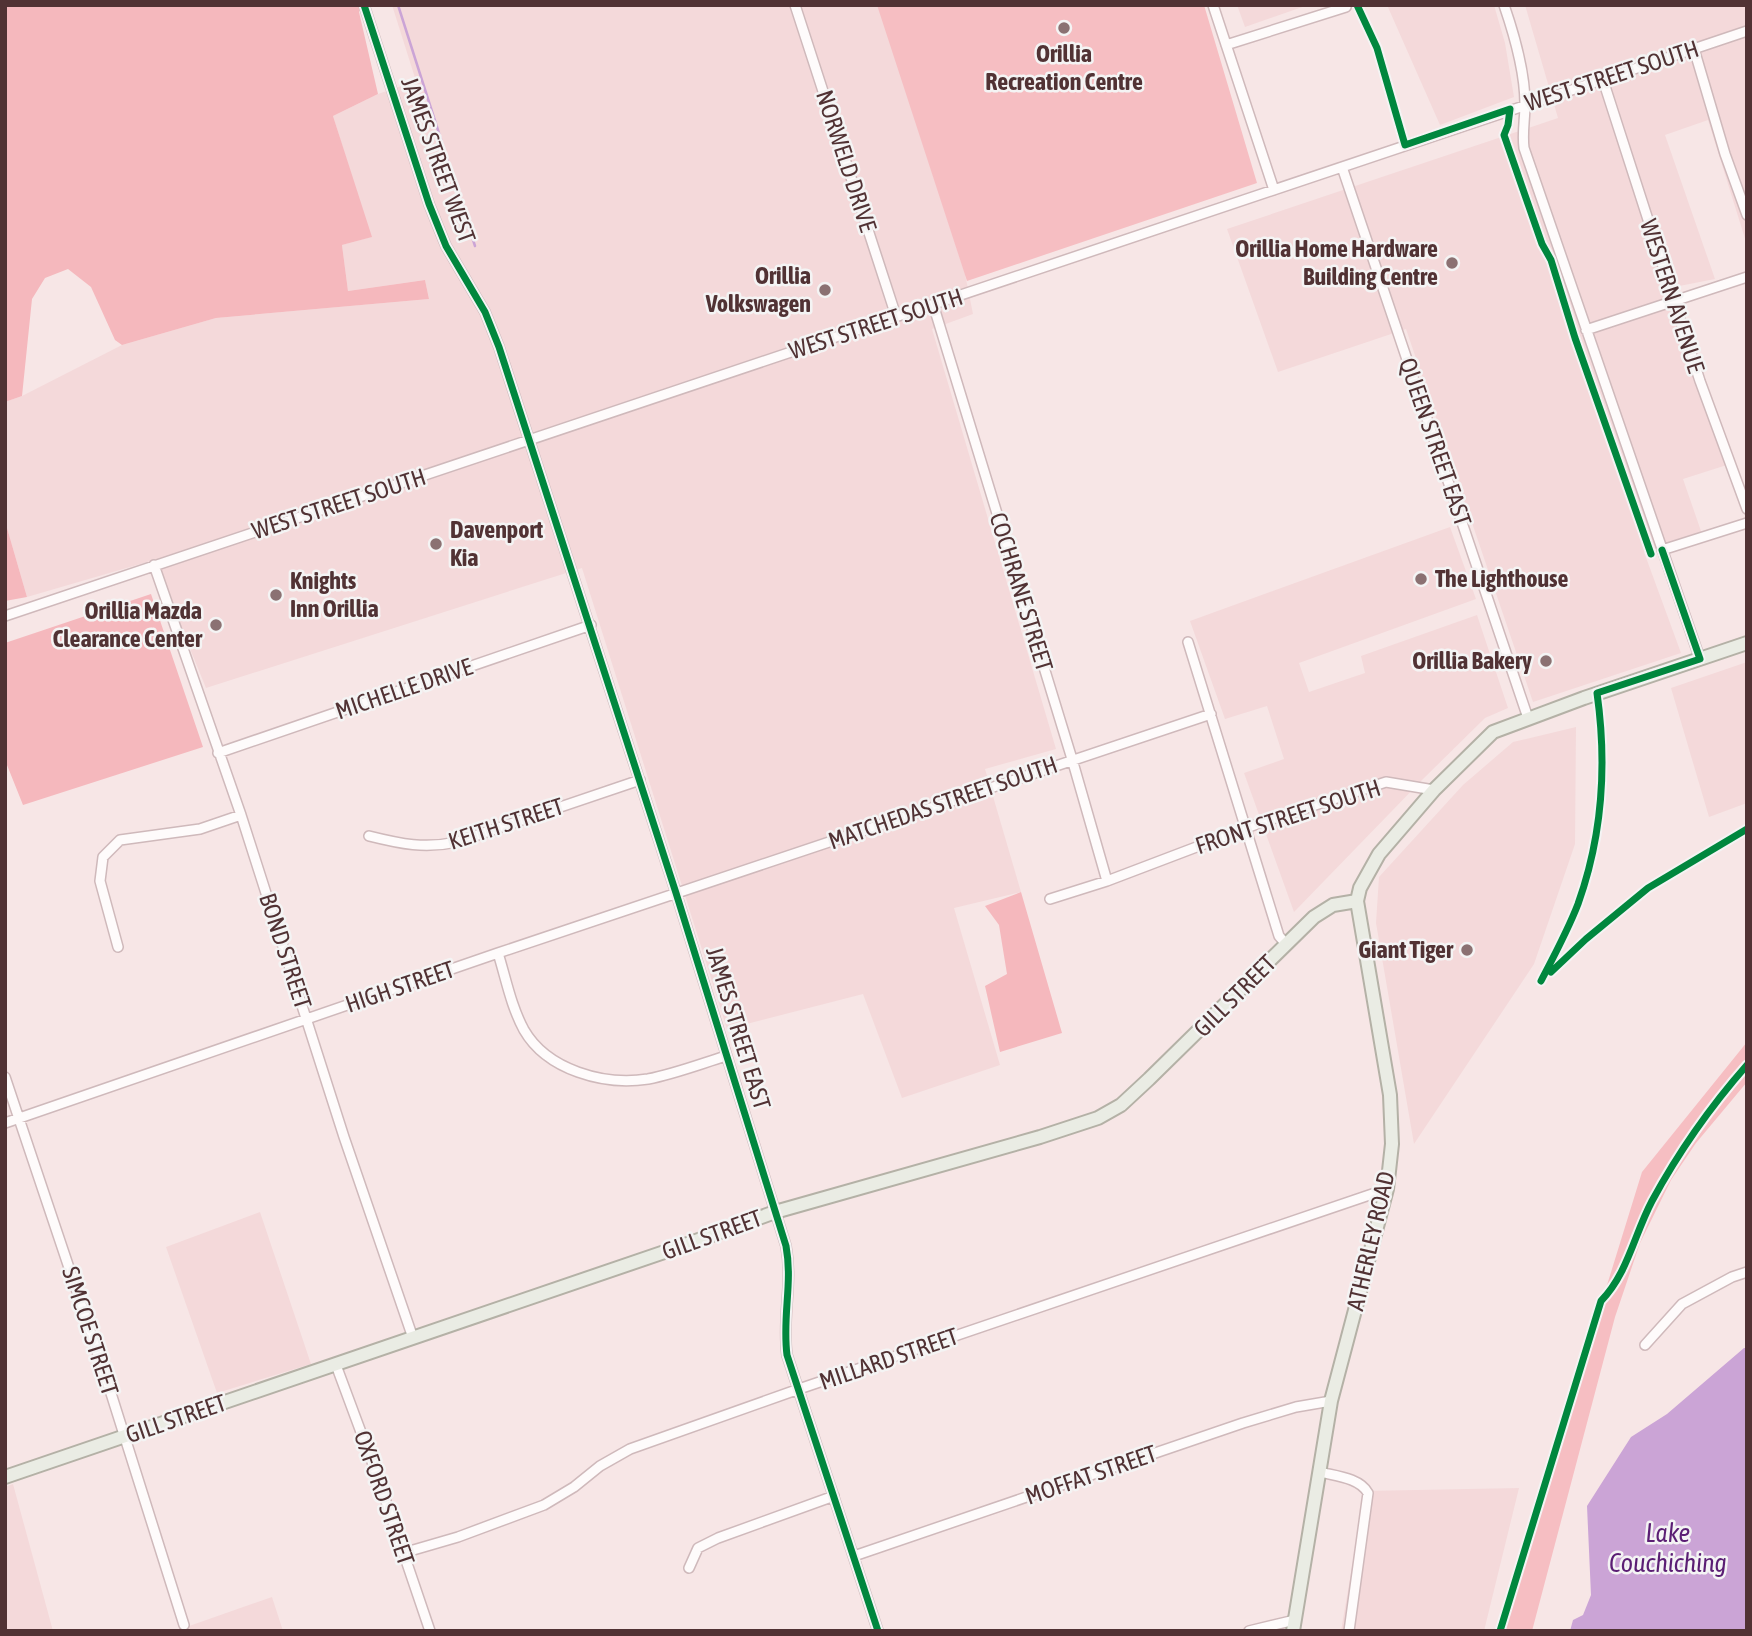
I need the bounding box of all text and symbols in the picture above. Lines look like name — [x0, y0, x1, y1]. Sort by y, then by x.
marker: Orillia Recreation Centre — [1056, 20, 1072, 36]
street label: WEST STREET SOUTH — [1522, 35, 1702, 116]
place label: Orillia Recreation Centre — [985, 40, 1143, 95]
street label: JAMES STREET WEST — [396, 73, 481, 247]
street label: NORWELD DRIVE — [811, 87, 882, 235]
street label: WESTERN AVENUE — [1635, 216, 1710, 376]
place label: Orillia Home Hardware Building Centre — [1235, 235, 1438, 290]
marker: Orillia Home Hardware Building Centre — [1444, 255, 1460, 271]
place label: Orillia Volkswagen — [705, 262, 811, 317]
marker: Orillia Volkswagen — [817, 282, 833, 298]
street label: WEST STREET SOUTH — [786, 283, 966, 364]
street label: QUEEN STREET EAST — [1394, 354, 1477, 530]
street label: WEST STREET SOUTH — [249, 463, 429, 544]
street label: COCHRANE STREET — [985, 509, 1059, 675]
place label: Davenport Kia — [450, 516, 543, 571]
marker: Davenport Kia — [428, 536, 444, 552]
place label: The Lighthouse — [1435, 565, 1569, 592]
place label: Knights Inn Orillia — [290, 567, 379, 622]
marker: The Lighthouse — [1413, 571, 1429, 587]
marker: Knights Inn Orillia — [268, 587, 284, 603]
place label: Orillia Mazda Clearance Center — [53, 597, 203, 652]
marker: Orillia Mazda Clearance Center — [208, 617, 224, 633]
place label: Orillia Bakery — [1412, 647, 1532, 674]
street label: MICHELLE DRIVE — [332, 653, 476, 725]
marker: Orillia Bakery — [1538, 653, 1554, 669]
street label: MATCHEDAS STREET SOUTH — [825, 751, 1061, 854]
street label: FRONT STREET SOUTH — [1192, 774, 1384, 859]
street label: KEITH STREET — [445, 792, 567, 855]
street label: BOND STREET — [254, 890, 317, 1012]
place label: Giant Tiger — [1358, 936, 1454, 963]
marker: Giant Tiger — [1459, 942, 1475, 958]
street label: JAMES STREET EAST — [701, 943, 776, 1113]
street label: GILL STREET — [1188, 949, 1281, 1042]
street label: HIGH STREET — [342, 955, 458, 1018]
street label: ATHERLEY ROAD — [1341, 1169, 1400, 1313]
street label: GILL STREET — [658, 1204, 766, 1265]
street label: SIMCOE STREET — [57, 1263, 124, 1399]
street label: MILLARD STREET — [816, 1322, 962, 1395]
street label: GILL STREET — [122, 1389, 230, 1448]
street label: OXFORD STREET — [349, 1427, 420, 1569]
street label: MOFFAT STREET — [1022, 1439, 1161, 1510]
water label: Lake Couchiching — [1609, 1518, 1727, 1578]

